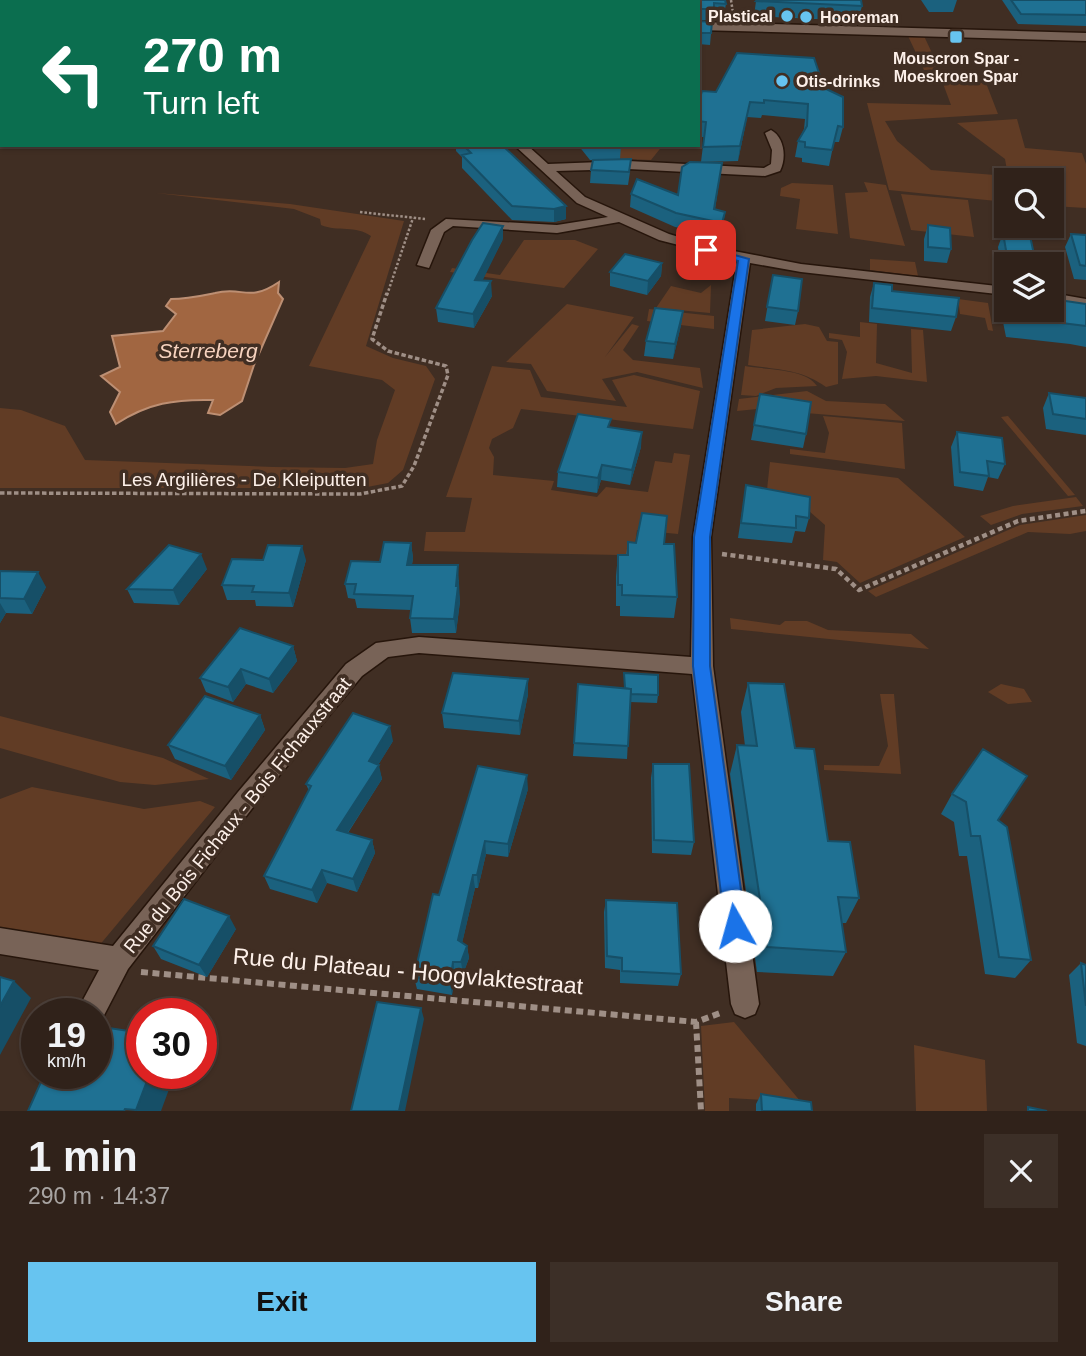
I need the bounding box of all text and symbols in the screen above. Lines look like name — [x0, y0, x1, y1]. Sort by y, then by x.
place label: Plastical — [708, 8, 773, 25]
marker: Plastical — [779, 8, 795, 24]
marker: Hooreman — [798, 9, 814, 25]
place label: Hooreman — [820, 9, 899, 26]
icon: left — [28, 28, 119, 119]
text: 270 m — [143, 28, 282, 82]
marker: Mouscron Spar - Moeskroen Spar — [948, 29, 964, 45]
place label: Mouscron Spar - Moeskroen Spar — [893, 50, 1019, 85]
marker: Otis-drinks — [774, 73, 790, 89]
place label: Otis-drinks — [796, 73, 881, 90]
text: Turn left — [143, 85, 259, 121]
map controls — [994, 168, 1064, 322]
button: search — [994, 168, 1064, 238]
pin — [676, 220, 736, 280]
icon: arrive — [687, 231, 725, 269]
button: layers — [994, 252, 1064, 322]
water label: Sterreberg — [158, 339, 258, 362]
street label: Les Argilières - De Kleiputten — [121, 469, 367, 490]
street label: Rue du Bois Fichaux - Bois Fichauxstraat — [120, 673, 356, 957]
position arrow — [698, 889, 772, 963]
street label: Rue du Plateau - Hoogvlaktestraat — [232, 943, 585, 999]
speed limit sign: 30 — [126, 998, 217, 1089]
text: 19 — [47, 1015, 86, 1054]
text: km/h — [47, 1051, 86, 1071]
text: 1 min — [28, 1133, 138, 1180]
button: close — [984, 1134, 1058, 1208]
text: 290 m · 14:37 — [28, 1183, 170, 1209]
button: Exit — [28, 1262, 536, 1342]
button: Share — [550, 1262, 1058, 1342]

